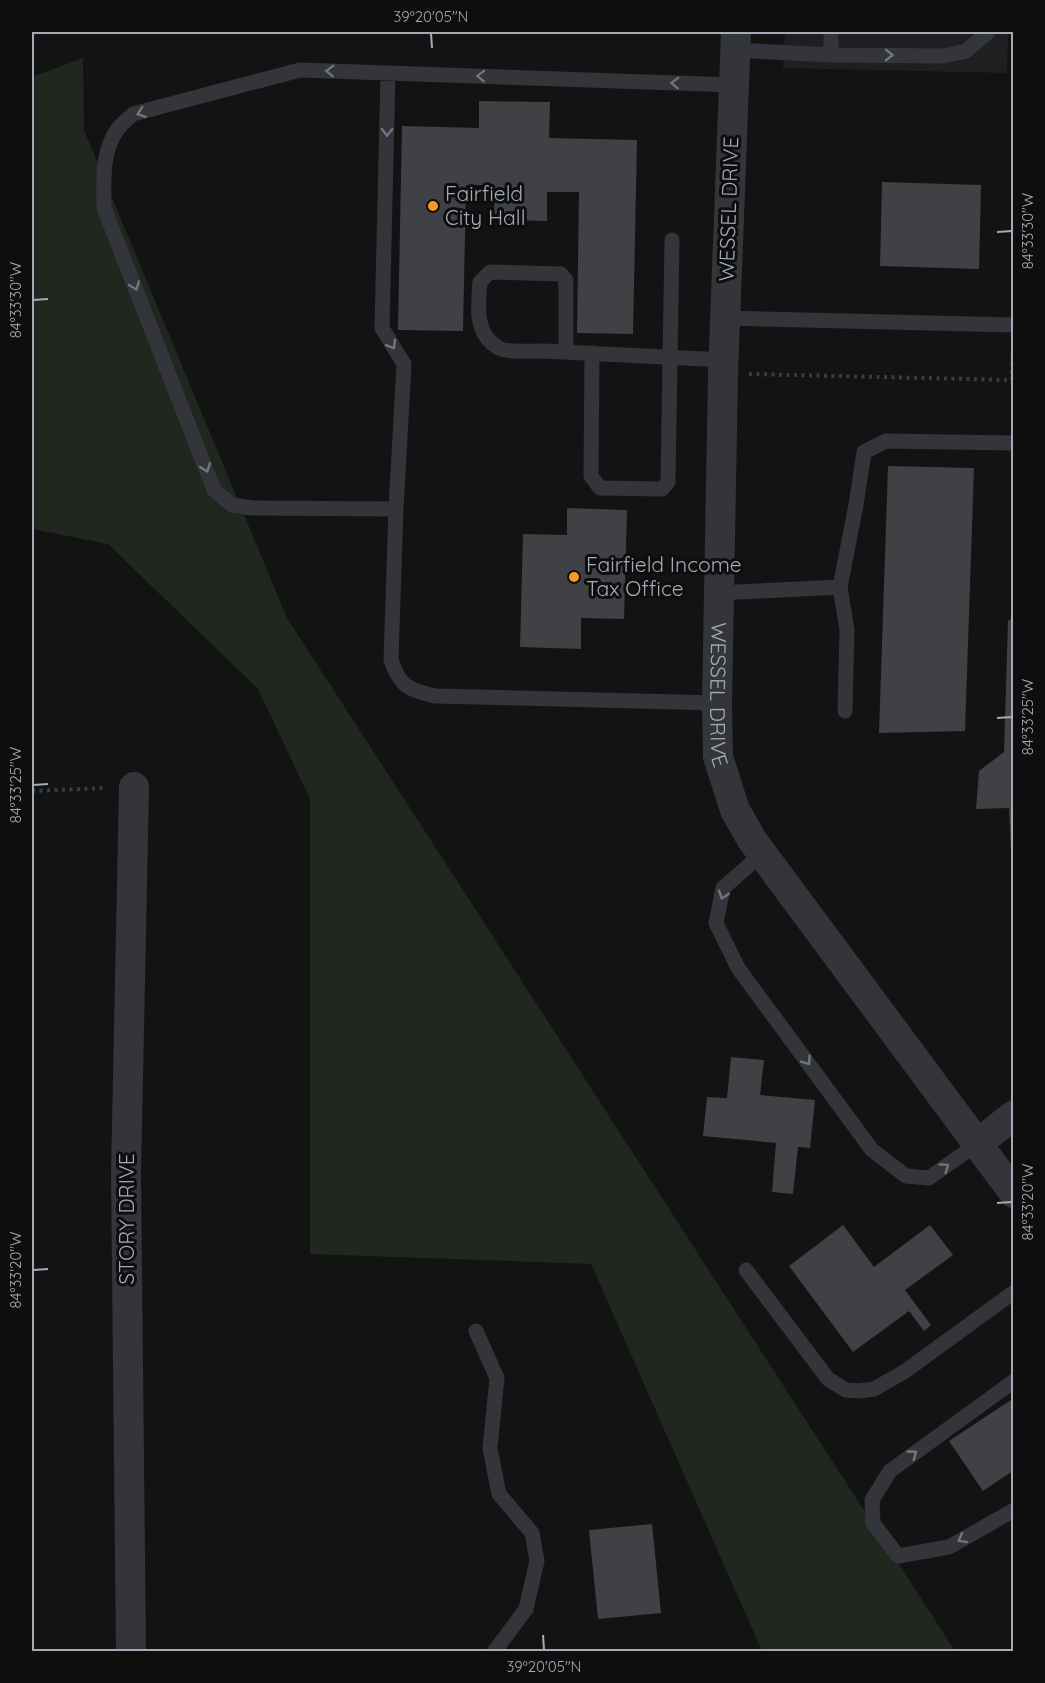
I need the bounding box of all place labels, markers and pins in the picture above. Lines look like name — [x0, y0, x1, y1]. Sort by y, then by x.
place label: Fairfield City Hall — [445, 180, 526, 230]
marker: Fairfield City Hall — [426, 199, 440, 213]
place label: Fairfield Income Tax Office — [586, 551, 742, 601]
marker: Fairfield Income Tax Office — [567, 570, 581, 584]

